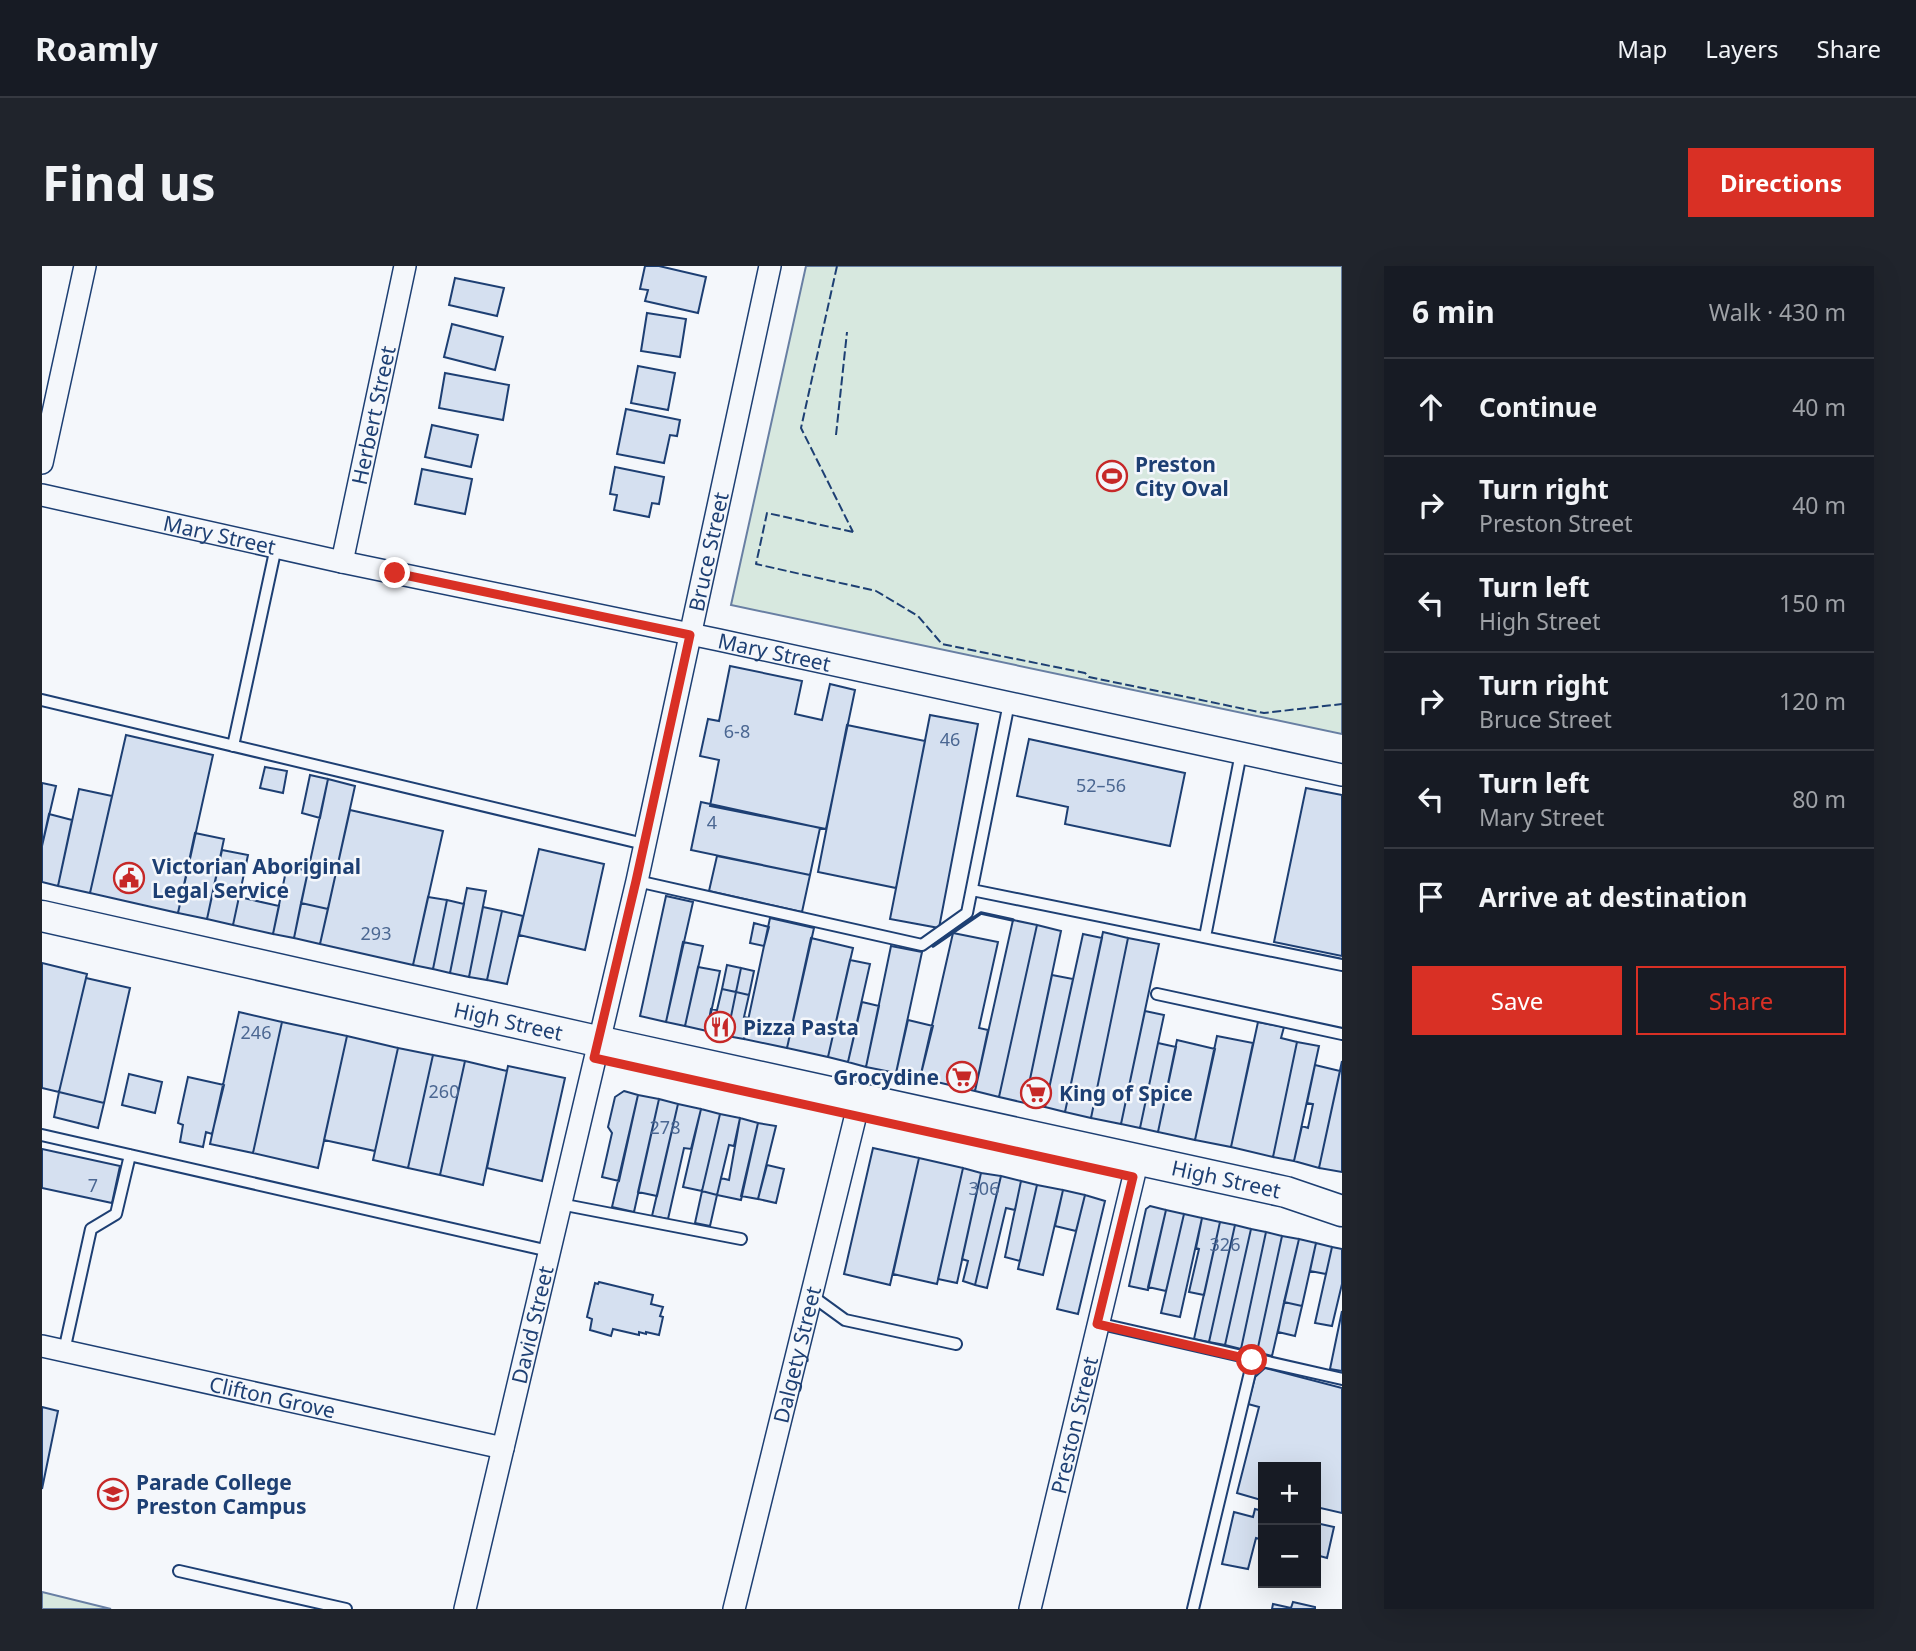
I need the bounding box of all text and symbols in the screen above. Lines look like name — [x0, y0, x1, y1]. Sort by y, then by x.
text: Roamly — [35, 26, 158, 71]
text: Map — [1617, 32, 1667, 65]
text: Layers — [1705, 32, 1779, 65]
text: Share — [1817, 32, 1881, 65]
button: Directions — [1688, 148, 1874, 217]
text: Find us — [42, 149, 216, 215]
text: 6 min — [1412, 291, 1495, 332]
text: Walk · 430 m — [1709, 296, 1846, 328]
street label: Herbert Street — [345, 343, 402, 487]
icon: ahead — [1412, 388, 1450, 426]
text: Continue — [1479, 389, 1597, 425]
text: 40 m — [1792, 391, 1846, 423]
place label: Preston City Oval — [1135, 450, 1229, 502]
sports icon: Preston City Oval — [1095, 459, 1129, 493]
text: Turn right — [1479, 471, 1609, 507]
icon: right — [1412, 486, 1450, 524]
street label: Bruce Street — [682, 489, 735, 614]
text: 40 m — [1792, 489, 1846, 521]
text: Preston Street — [1479, 507, 1633, 539]
street label: Mary Street — [161, 509, 279, 561]
route end — [379, 557, 410, 588]
text: Turn left — [1479, 569, 1590, 605]
icon: left — [1412, 584, 1450, 622]
text: 150 m — [1779, 587, 1846, 619]
text: High Street — [1479, 605, 1601, 637]
street label: Mary Street — [715, 626, 834, 678]
text: Turn right — [1479, 667, 1609, 703]
icon: right — [1412, 682, 1450, 720]
text: 120 m — [1779, 685, 1846, 717]
text: Bruce Street — [1479, 703, 1612, 735]
house number: 6-8 — [724, 719, 750, 743]
house number: 46 — [940, 727, 960, 751]
text: Turn left — [1479, 765, 1590, 801]
house number: 52–56 — [1076, 773, 1126, 797]
icon: left — [1412, 780, 1450, 818]
text: 80 m — [1792, 783, 1846, 815]
text: Mary Street — [1479, 801, 1604, 833]
house number: 4 — [707, 810, 717, 834]
place label: Victorian Aboriginal Legal Service — [152, 852, 361, 904]
public building icon: Victorian Aboriginal Legal Service — [112, 861, 146, 895]
icon: arrive — [1412, 878, 1450, 916]
text: Arrive at destination — [1479, 879, 1748, 915]
house number: 293 — [361, 921, 391, 945]
button: Save — [1412, 966, 1622, 1035]
button: Share — [1636, 966, 1846, 1035]
street label: High Street — [451, 995, 566, 1047]
restaurant icon: Pizza Pasta — [703, 1010, 737, 1044]
place label: Pizza Pasta — [743, 1013, 859, 1041]
house number: 246 — [241, 1020, 271, 1044]
supermarket icon: Grocydine — [945, 1060, 979, 1094]
place label: Grocydine — [833, 1063, 939, 1091]
supermarket icon: King of Spice — [1019, 1076, 1053, 1110]
house number: 260 — [429, 1079, 459, 1103]
place label: King of Spice — [1059, 1079, 1193, 1107]
house number: 278 — [650, 1115, 680, 1139]
street label: High Street — [1169, 1153, 1284, 1205]
house number: 7 — [88, 1173, 98, 1197]
house number: 306 — [969, 1176, 999, 1200]
house number: 326 — [1210, 1232, 1240, 1256]
street label: David Street — [505, 1263, 560, 1387]
street label: Dalgety Street — [766, 1283, 827, 1426]
route start — [1236, 1344, 1267, 1375]
street label: Preston Street — [1044, 1353, 1104, 1497]
street label: Clifton Grove — [207, 1369, 338, 1425]
map controls — [1258, 1462, 1321, 1588]
button: + — [1258, 1462, 1321, 1525]
place label: Parade College Preston Campus — [136, 1468, 306, 1520]
school or university icon: Parade College Preston Campus — [96, 1477, 130, 1511]
button: − — [1258, 1525, 1321, 1588]

